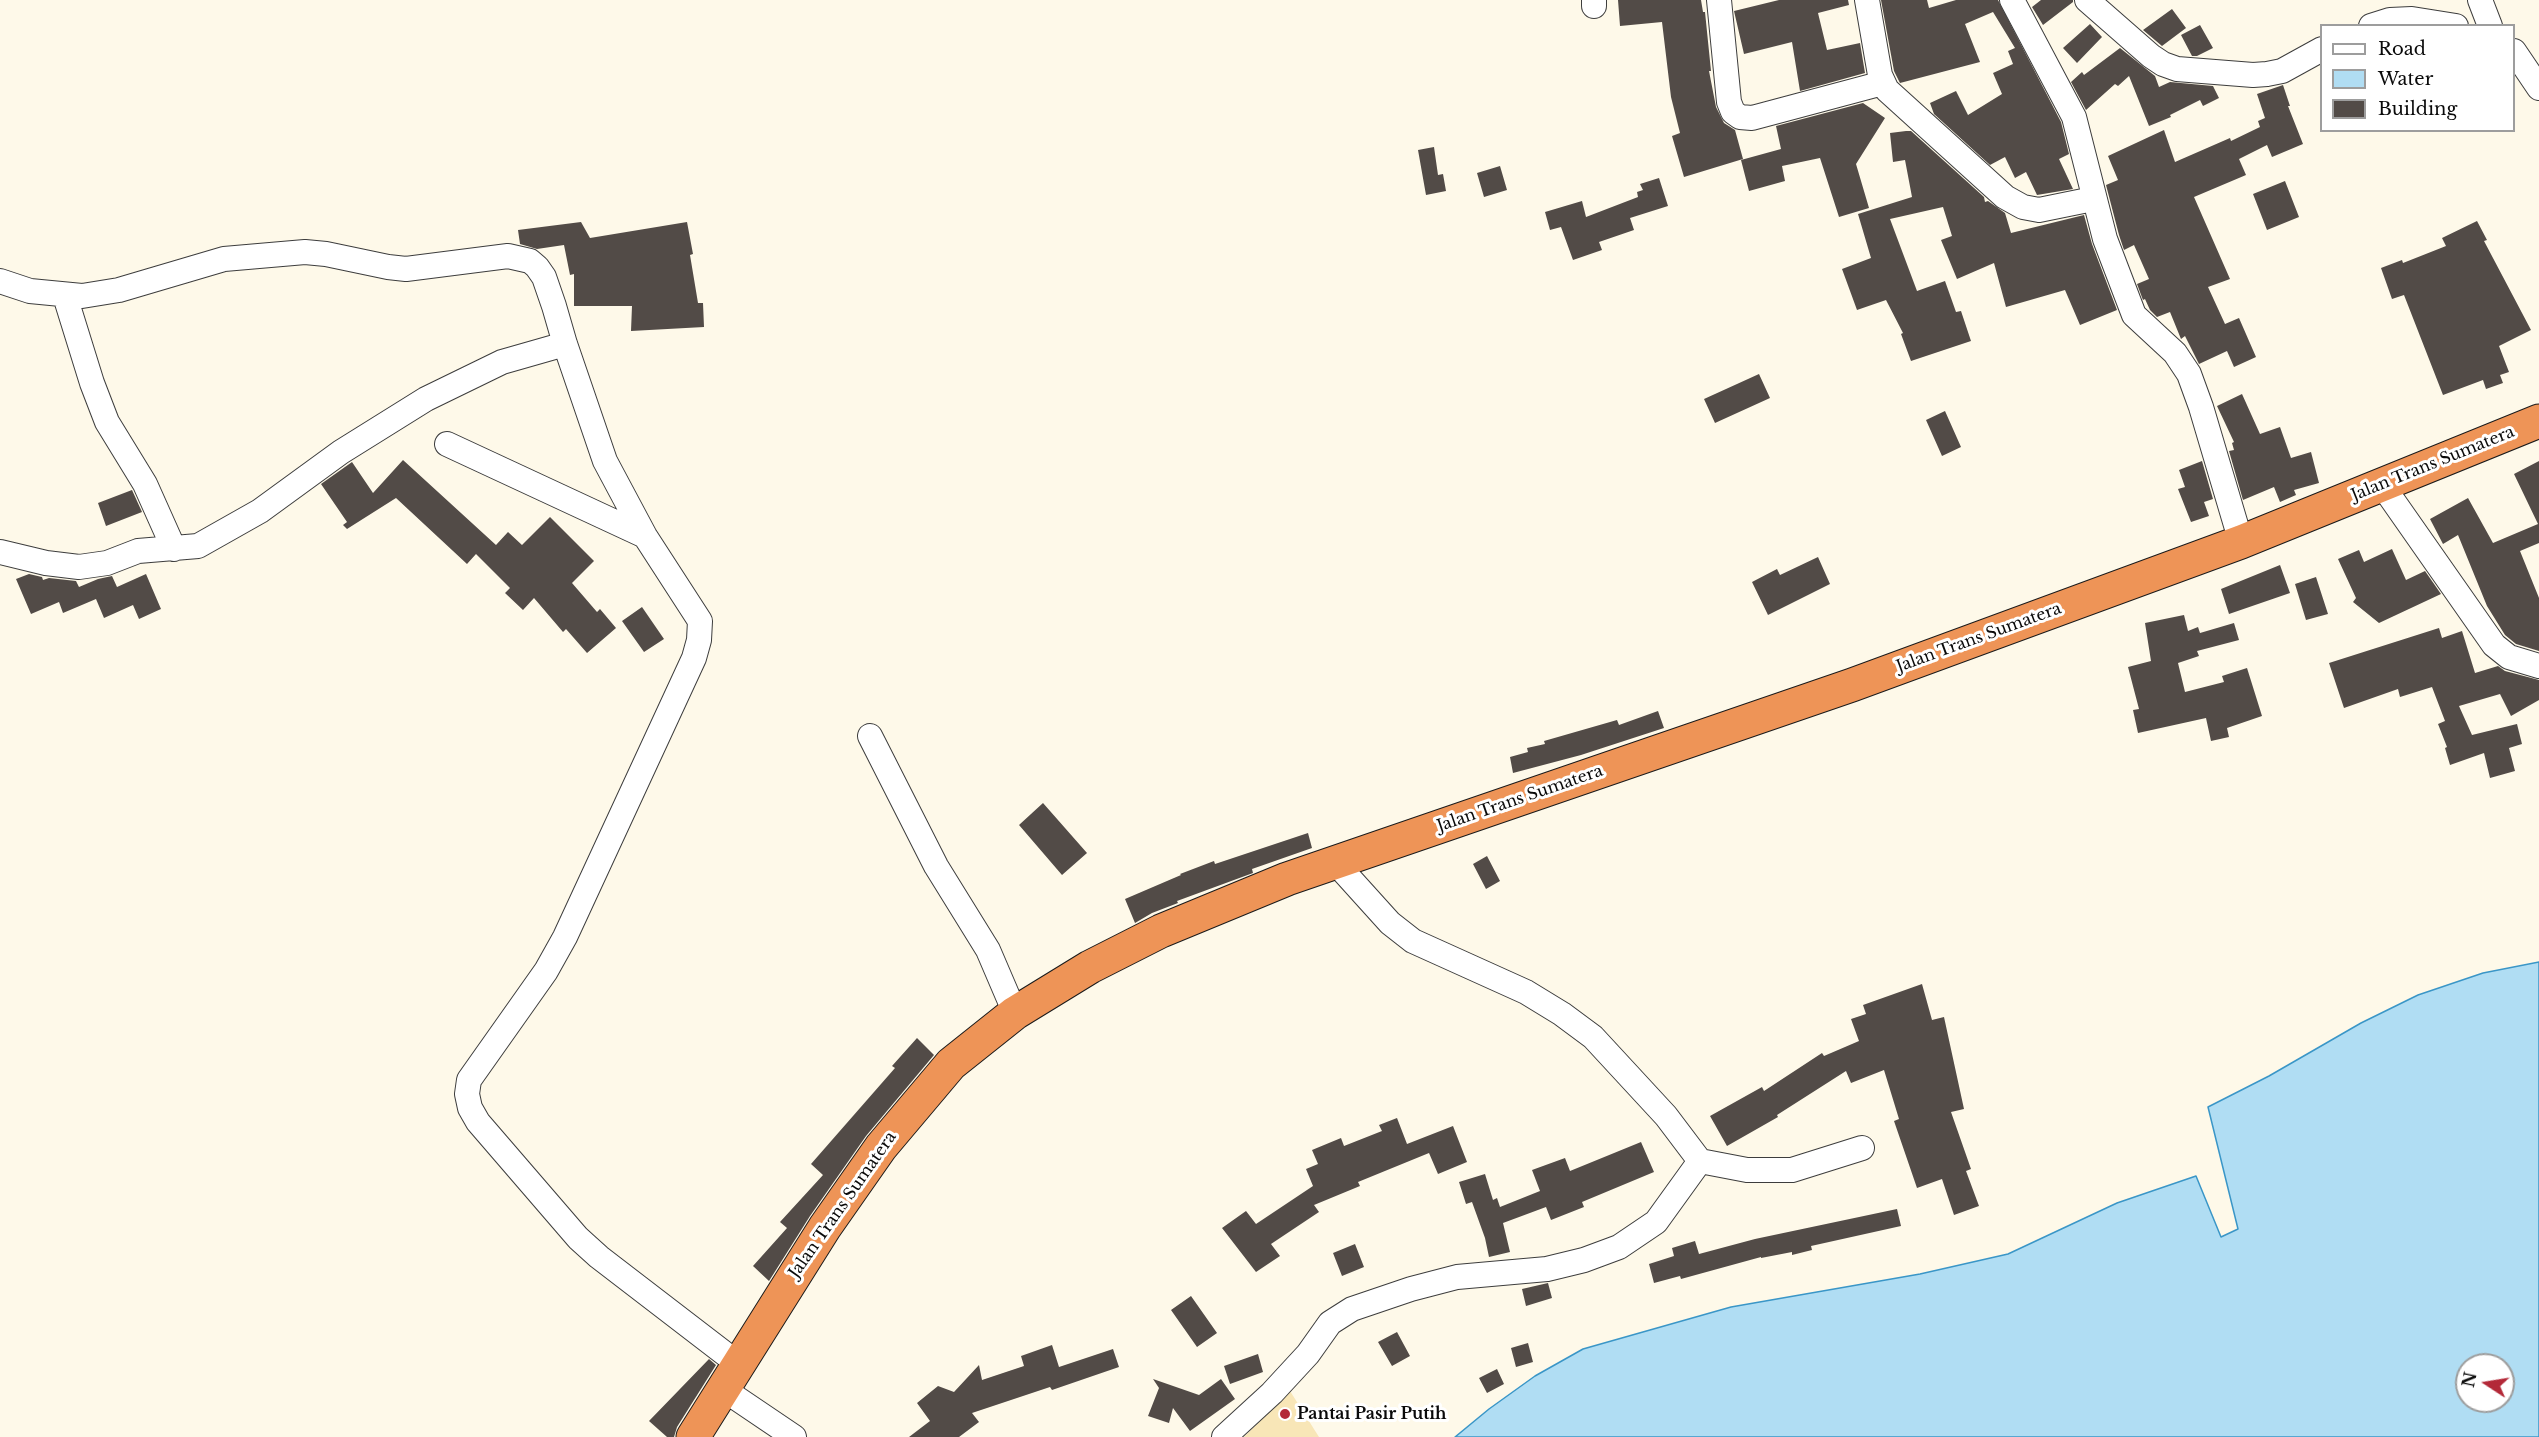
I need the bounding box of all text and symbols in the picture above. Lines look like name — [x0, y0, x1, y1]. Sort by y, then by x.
legend — [2320, 24, 2515, 132]
text: Road — [2378, 38, 2426, 60]
text: Water — [2378, 68, 2433, 90]
text: Building — [2378, 98, 2457, 120]
street label: Jalan Trans Sumatera — [2349, 422, 2517, 506]
street label: Jalan Trans Sumatera — [1894, 599, 2064, 677]
street label: Jalan Trans Sumatera — [1435, 762, 1605, 836]
street label: Jalan Trans Sumatera — [785, 1128, 901, 1282]
north arrow — [2455, 1353, 2515, 1413]
text: N — [2458, 1370, 2481, 1389]
place label: Pantai Pasir Putih — [1297, 1404, 1447, 1424]
marker: Pantai Pasir Putih — [1278, 1407, 1292, 1421]

